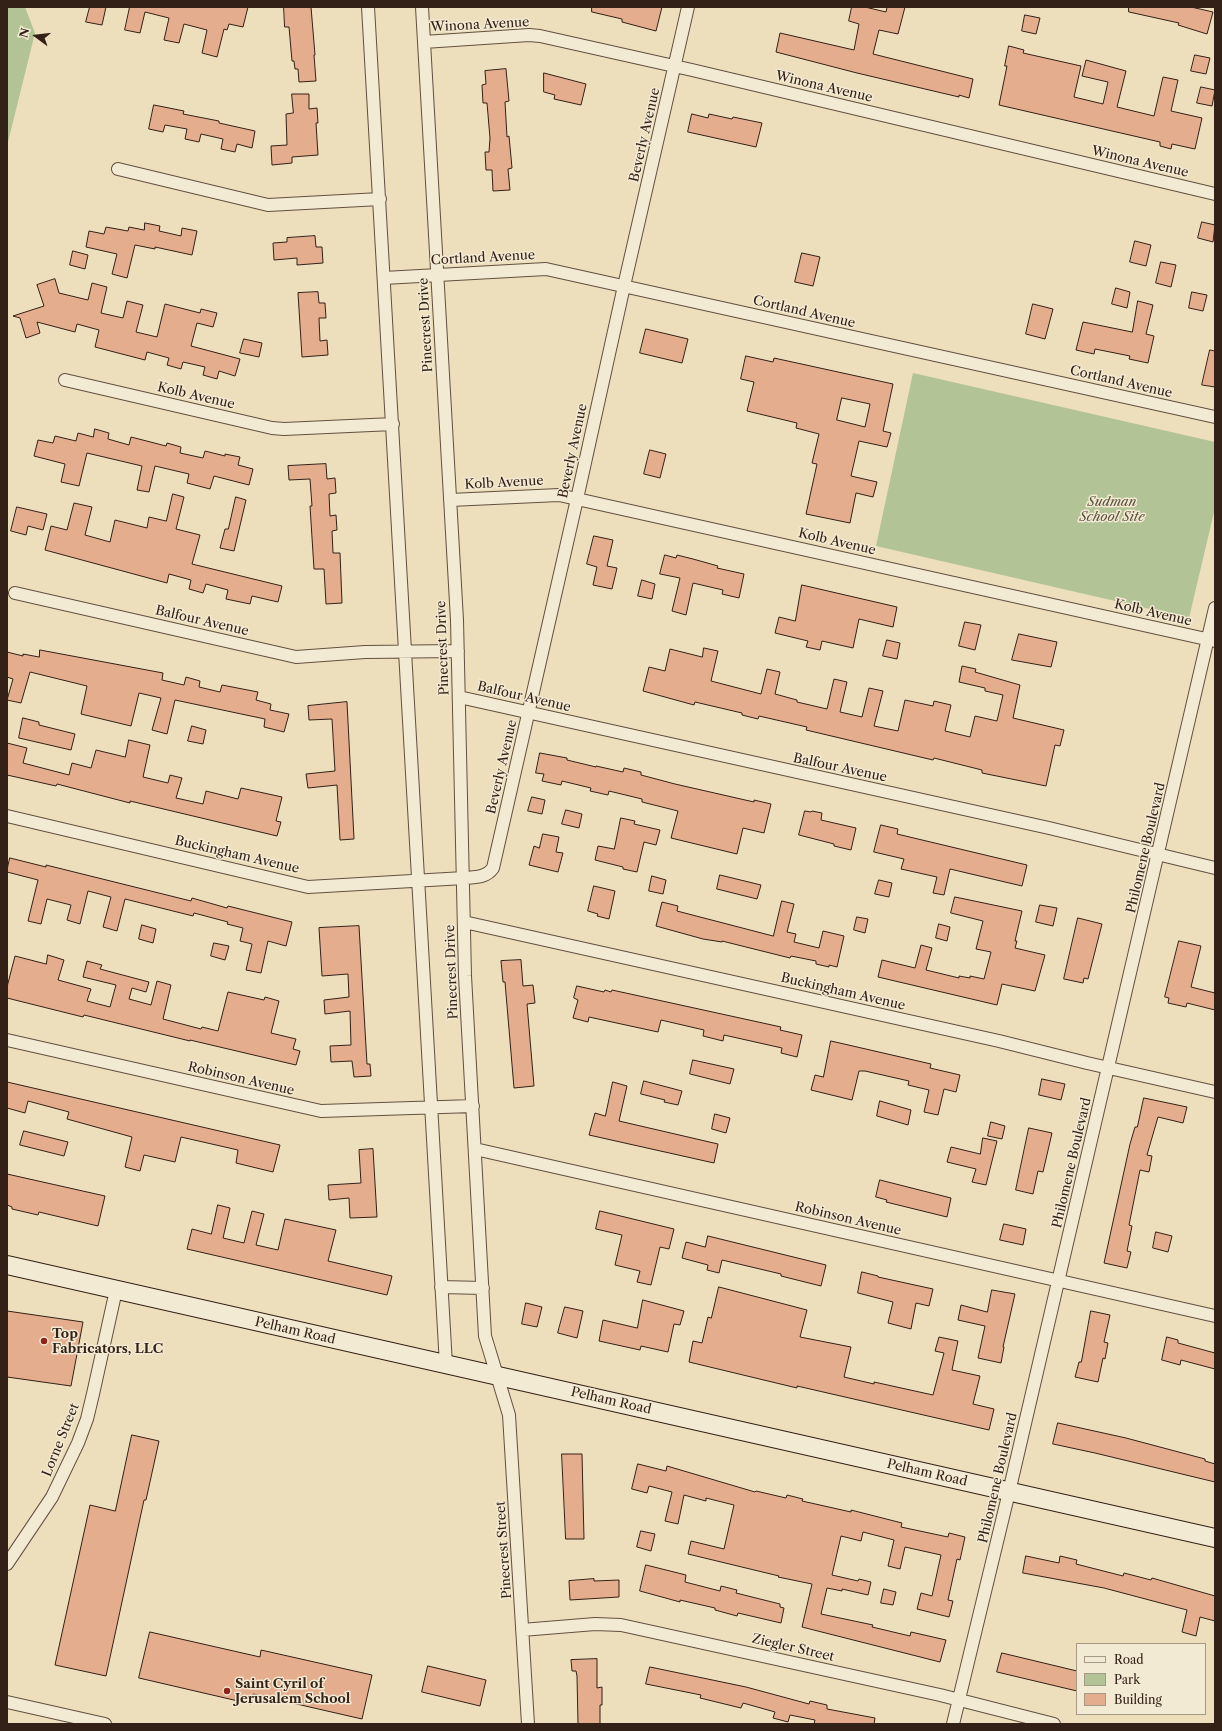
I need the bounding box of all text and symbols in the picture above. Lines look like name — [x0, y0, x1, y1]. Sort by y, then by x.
street label: Winona Avenue — [430, 15, 530, 35]
north arrow — [16, 16, 56, 56]
text: N — [16, 26, 32, 39]
street label: Winona Avenue — [774, 68, 874, 106]
street label: Beverly Avenue — [627, 86, 663, 184]
street label: Winona Avenue — [1090, 143, 1190, 181]
street label: Cortland Avenue — [430, 247, 536, 269]
street label: Pinecrest Drive — [416, 277, 436, 373]
street label: Cortland Avenue — [751, 293, 857, 331]
street label: Cortland Avenue — [1068, 363, 1174, 401]
street label: Kolb Avenue — [156, 380, 236, 412]
street label: Beverly Avenue — [555, 402, 591, 500]
street label: Kolb Avenue — [464, 473, 544, 493]
park label: Sudman School Site — [1080, 494, 1144, 525]
street label: Kolb Avenue — [797, 526, 877, 558]
street label: Kolb Avenue — [1113, 597, 1193, 629]
street label: Pinecrest Drive — [434, 600, 452, 696]
street label: Balfour Avenue — [154, 603, 250, 639]
street label: Balfour Avenue — [476, 679, 572, 715]
street label: Beverly Avenue — [484, 718, 520, 816]
street label: Balfour Avenue — [792, 750, 888, 786]
street label: Philomene Boulevard — [1123, 781, 1169, 915]
street label: Buckingham Avenue — [173, 833, 301, 877]
street label: Pinecrest Drive — [443, 924, 461, 1020]
street label: Buckingham Avenue — [779, 970, 907, 1014]
street label: Robinson Avenue — [186, 1059, 296, 1099]
street label: Philomene Boulevard — [1049, 1096, 1095, 1230]
street label: Robinson Avenue — [793, 1199, 903, 1239]
street label: Pelham Road — [253, 1314, 337, 1348]
place label: Top Fabricators, LLC — [52, 1326, 163, 1357]
marker: Top Fabricators, LLC — [39, 1336, 49, 1346]
street label: Pelham Road — [569, 1384, 653, 1418]
street label: Lorne Street — [39, 1401, 83, 1479]
street label: Philomene Boulevard — [975, 1411, 1021, 1545]
street label: Pelham Road — [885, 1456, 969, 1490]
street label: Pinecrest Street — [493, 1501, 515, 1599]
street label: Ziegler Street — [750, 1631, 836, 1665]
legend — [1076, 1643, 1206, 1715]
text: Road — [1114, 1652, 1144, 1667]
text: Park — [1114, 1672, 1140, 1687]
place label: Saint Cyril of Jerusalem School — [235, 1676, 350, 1707]
marker: Saint Cyril of Jerusalem School — [222, 1686, 232, 1696]
text: Building — [1114, 1692, 1162, 1707]

